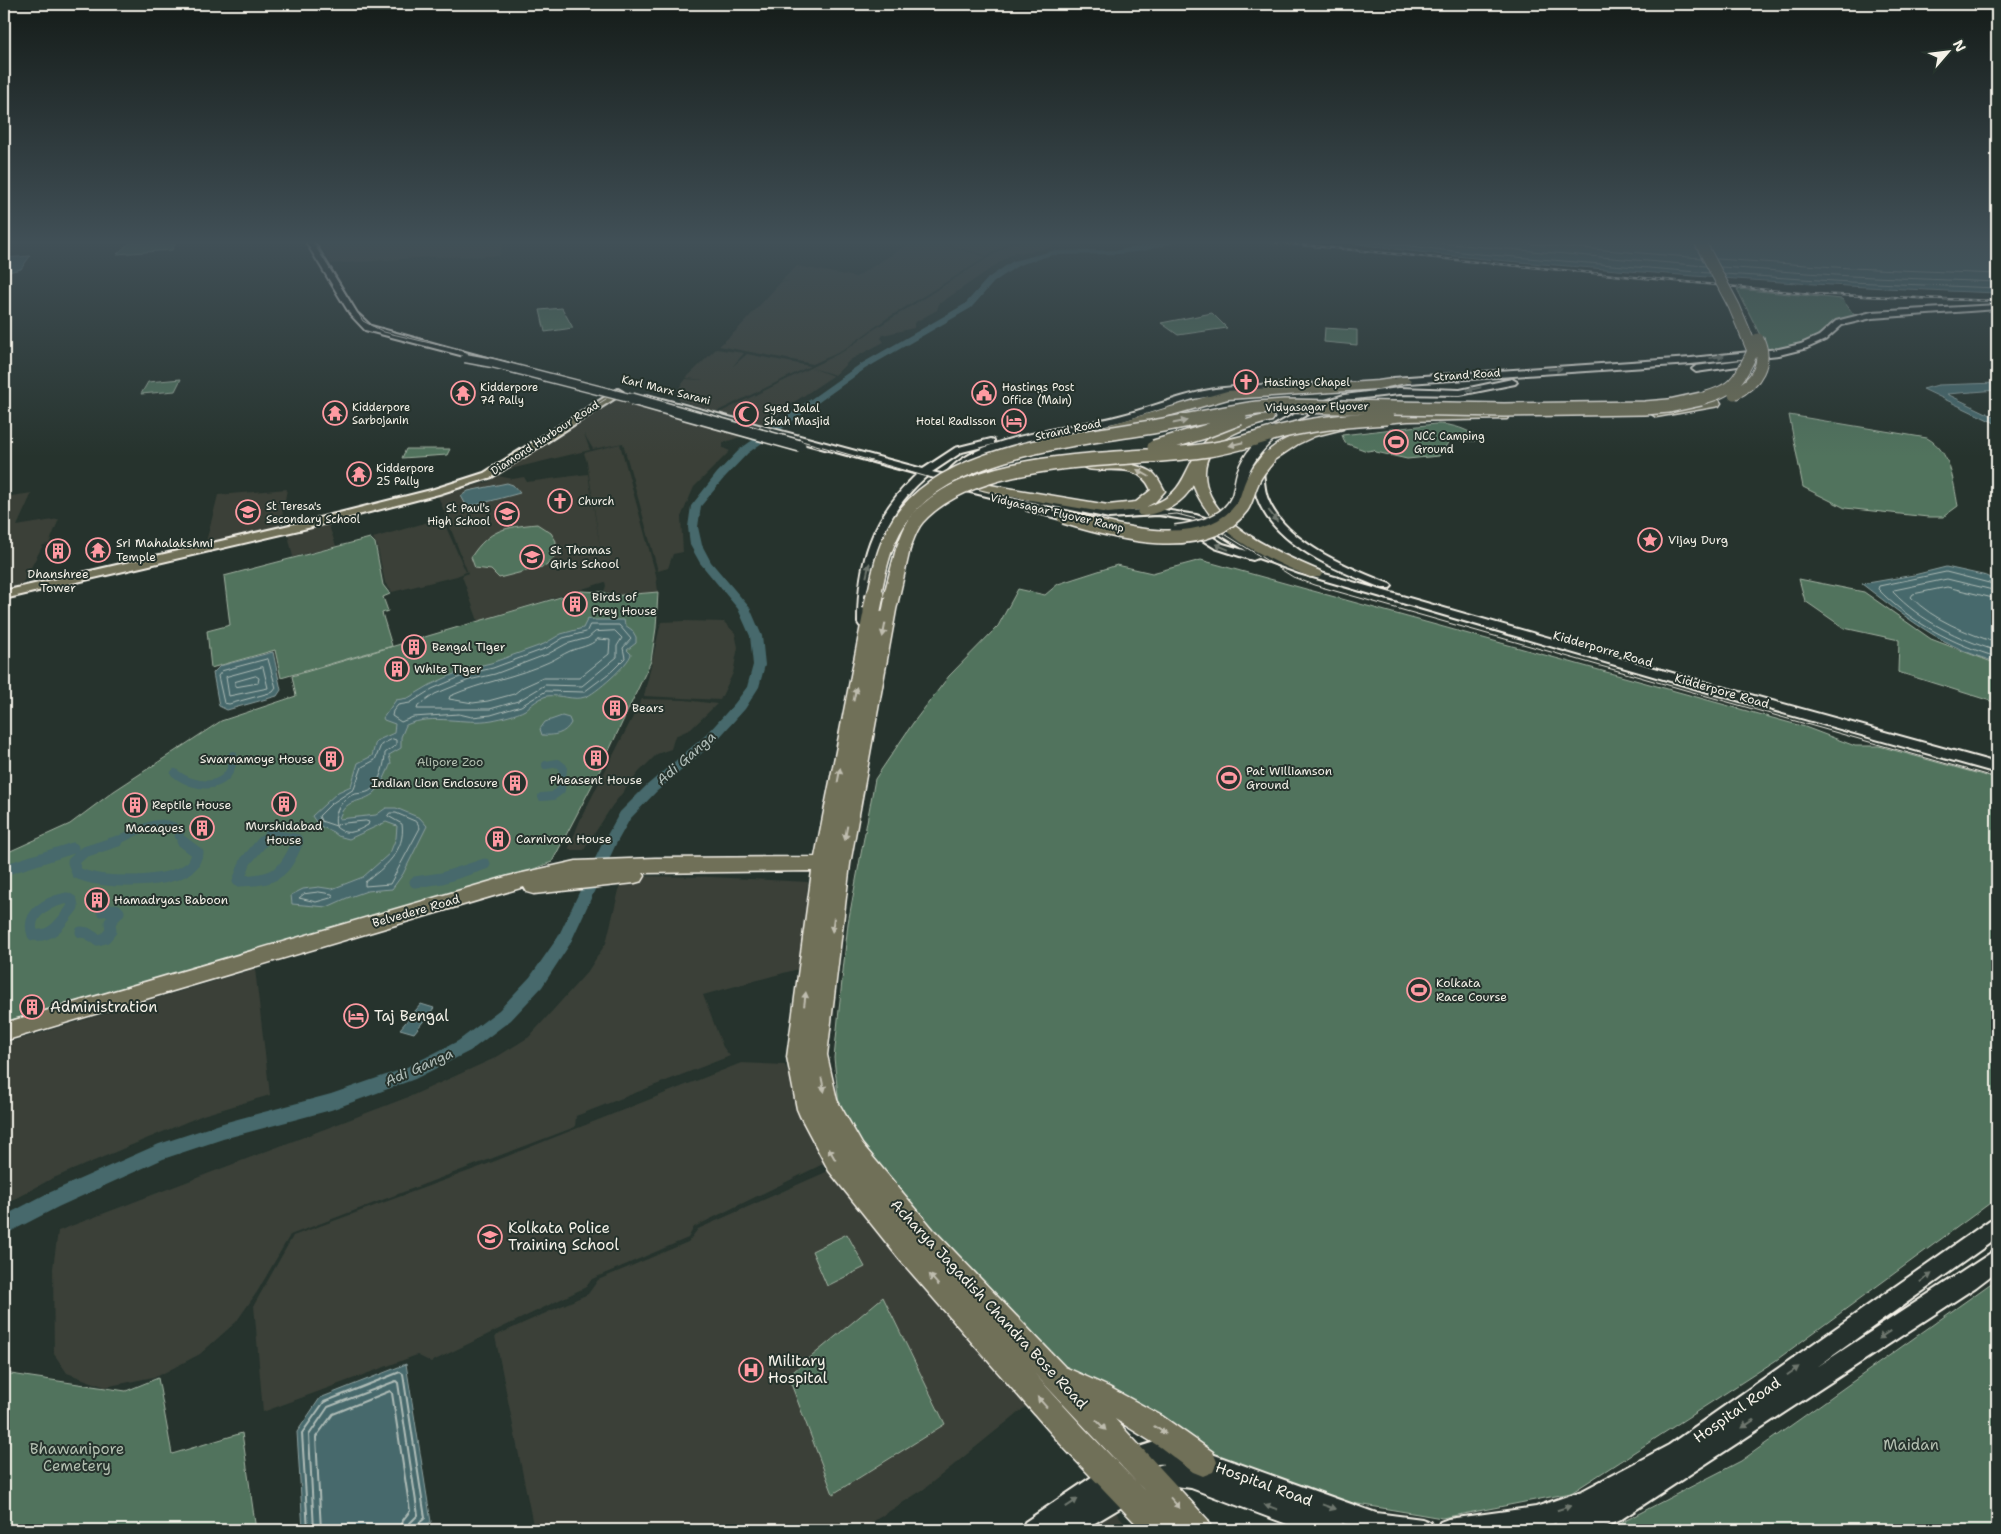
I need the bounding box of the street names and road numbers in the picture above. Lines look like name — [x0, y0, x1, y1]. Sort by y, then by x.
street label: Strand Road — [1433, 365, 1501, 385]
street label: Karl Marx Sarani — [620, 372, 712, 408]
street label: Diamond Harbour Road — [488, 397, 602, 479]
street label: Vidyasagar Flyover — [1265, 399, 1369, 415]
street label: Strand Road — [1034, 416, 1102, 444]
street label: Vidyasagar Flyover Ramp — [989, 490, 1125, 536]
street label: Kidderporre Road — [1551, 627, 1655, 671]
street label: Kidderpore Road — [1673, 670, 1772, 712]
street label: Belvedere Road — [371, 891, 462, 931]
street label: Acharya Jagadish Chandra Bose Road — [886, 1195, 1092, 1414]
street label: Hospital Road — [1689, 1372, 1785, 1447]
street label: Hospital Road — [1213, 1457, 1316, 1511]

